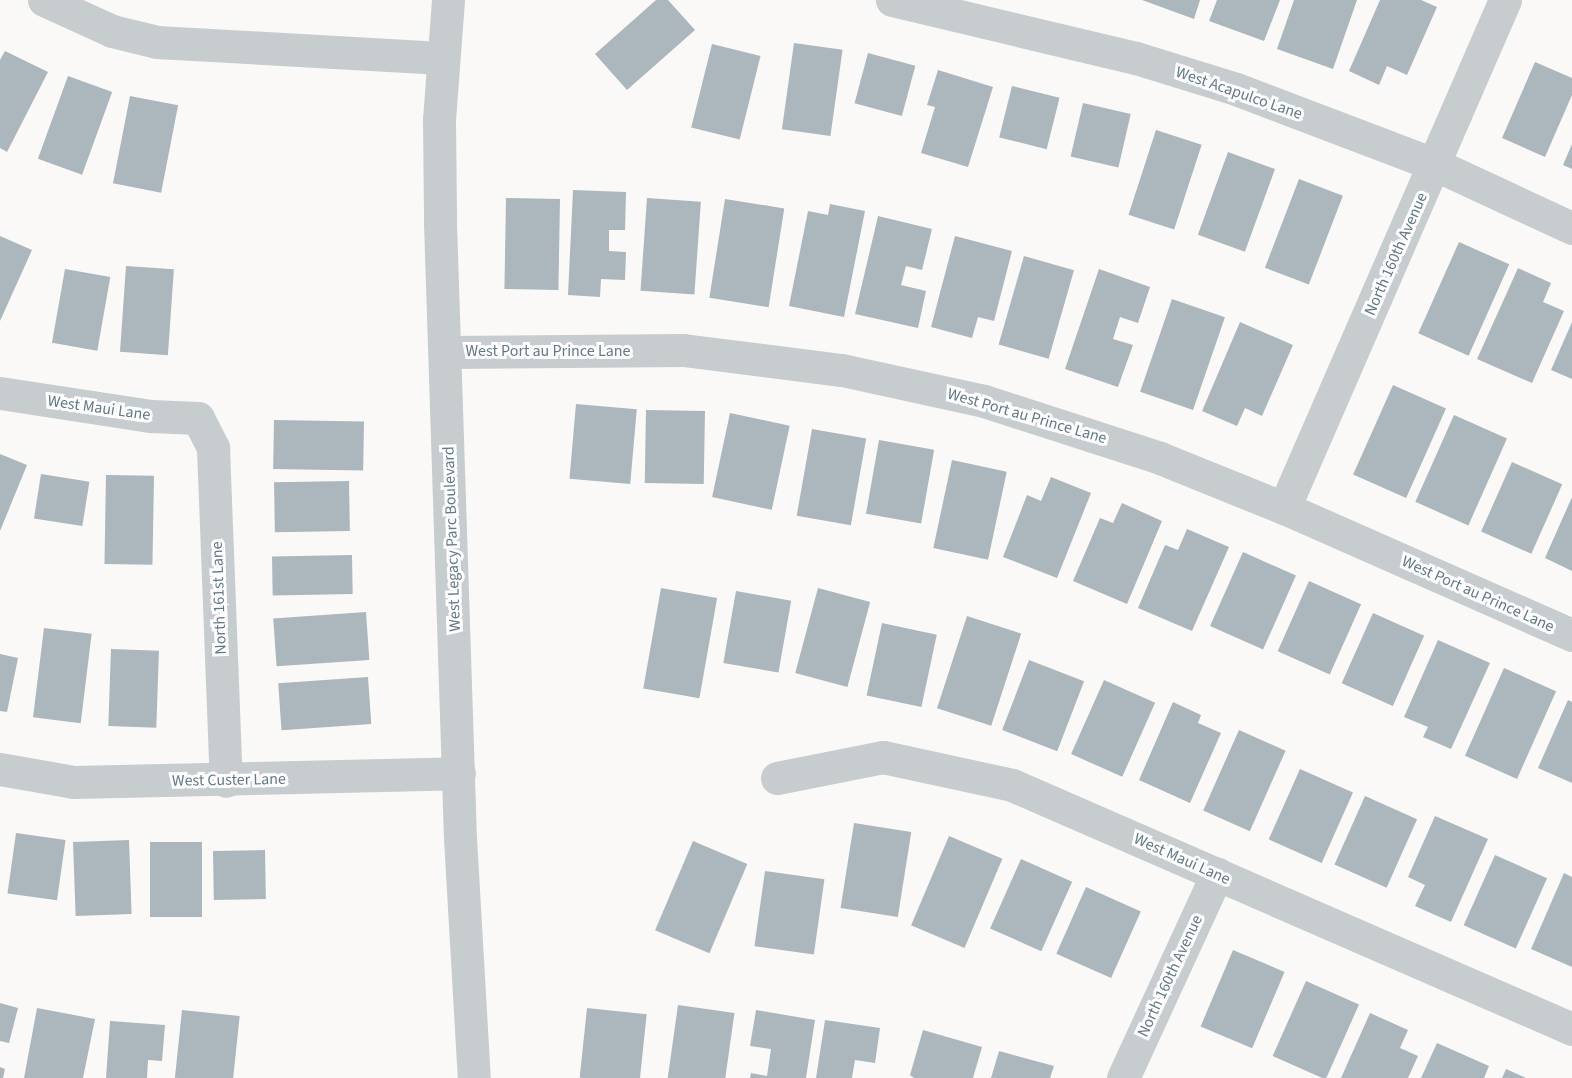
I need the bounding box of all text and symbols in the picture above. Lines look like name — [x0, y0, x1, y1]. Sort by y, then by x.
street label: West Acapulco Lane — [1173, 62, 1305, 124]
street label: North 160th Avenue — [1360, 190, 1432, 318]
street label: West Port au Prince Lane — [466, 341, 630, 361]
street label: West Port au Prince Lane — [945, 384, 1109, 448]
street label: West Maui Lane — [46, 391, 152, 425]
street label: West Legacy Parc Boulevard — [439, 446, 465, 632]
street label: North 161st Lane — [207, 541, 231, 655]
street label: West Port au Prince Lane — [1399, 552, 1557, 636]
street label: West Custer Lane — [172, 769, 286, 791]
street label: West Maui Lane — [1131, 829, 1233, 889]
street label: North 160th Avenue — [1133, 912, 1207, 1040]

